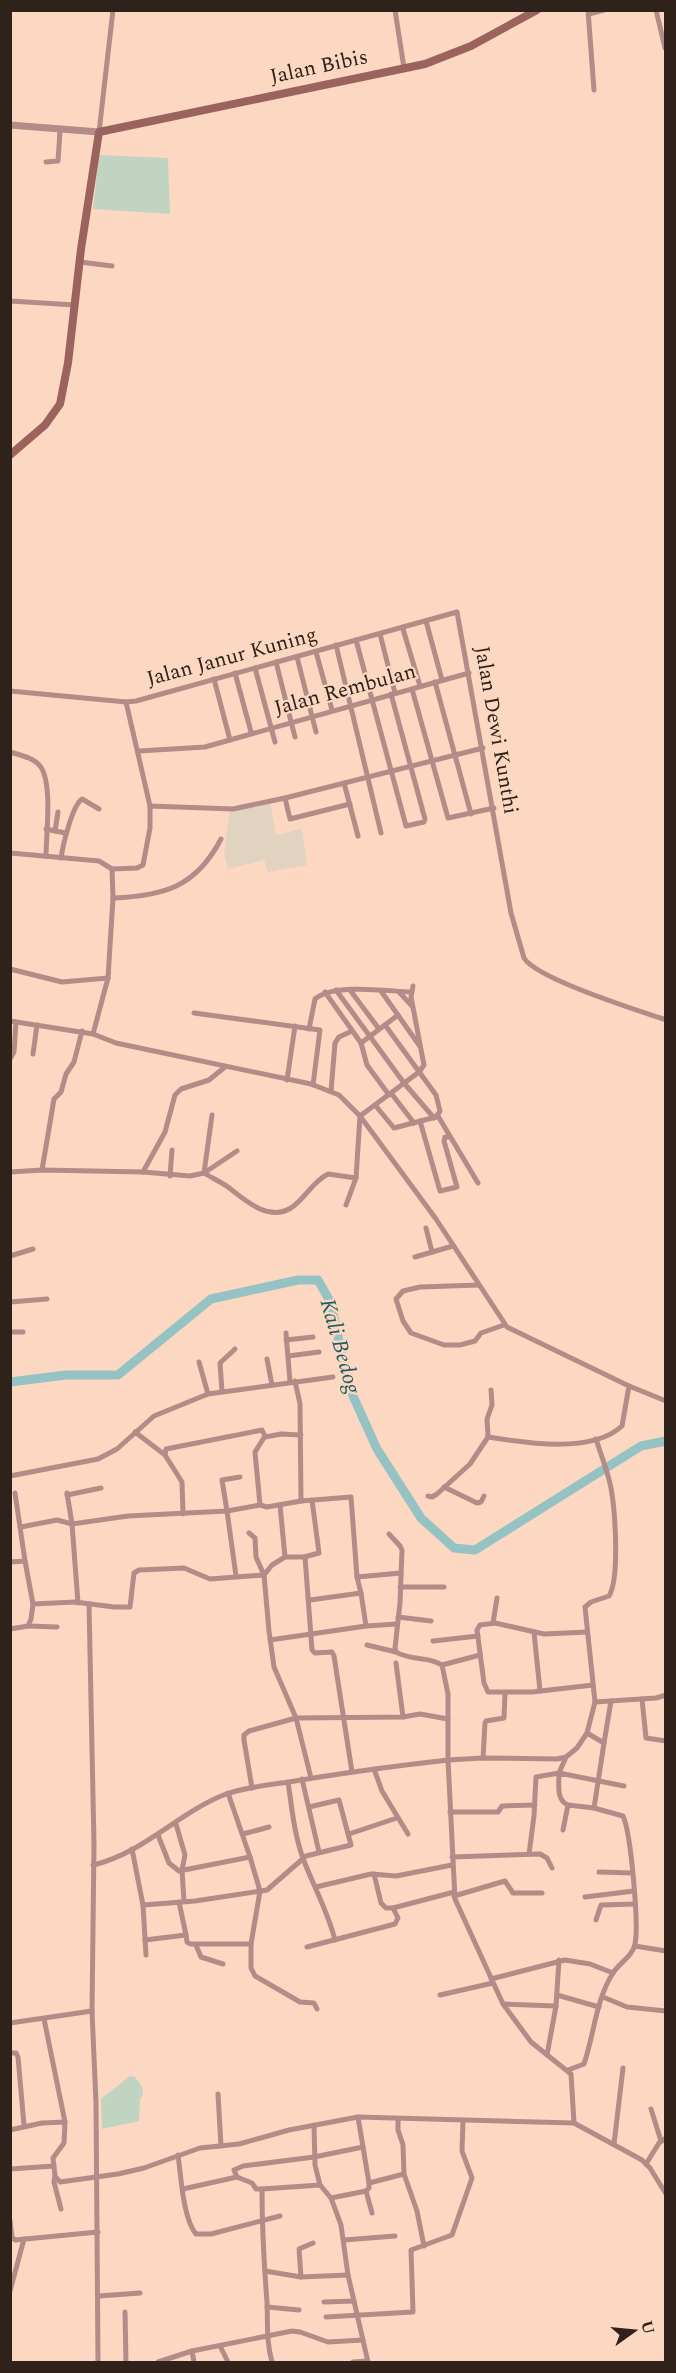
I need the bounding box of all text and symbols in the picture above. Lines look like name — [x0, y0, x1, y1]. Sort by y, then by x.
street label: Jalan Bibis — [267, 41, 371, 93]
street label: Jalan Janur Kuning — [143, 619, 321, 695]
street label: Jalan Dewi Kunthi — [465, 643, 527, 817]
street label: Jalan Rembulan — [270, 656, 420, 724]
water label: Kali Bedog — [311, 1295, 370, 1399]
north arrow — [604, 2301, 664, 2361]
text: U — [634, 2318, 661, 2337]

